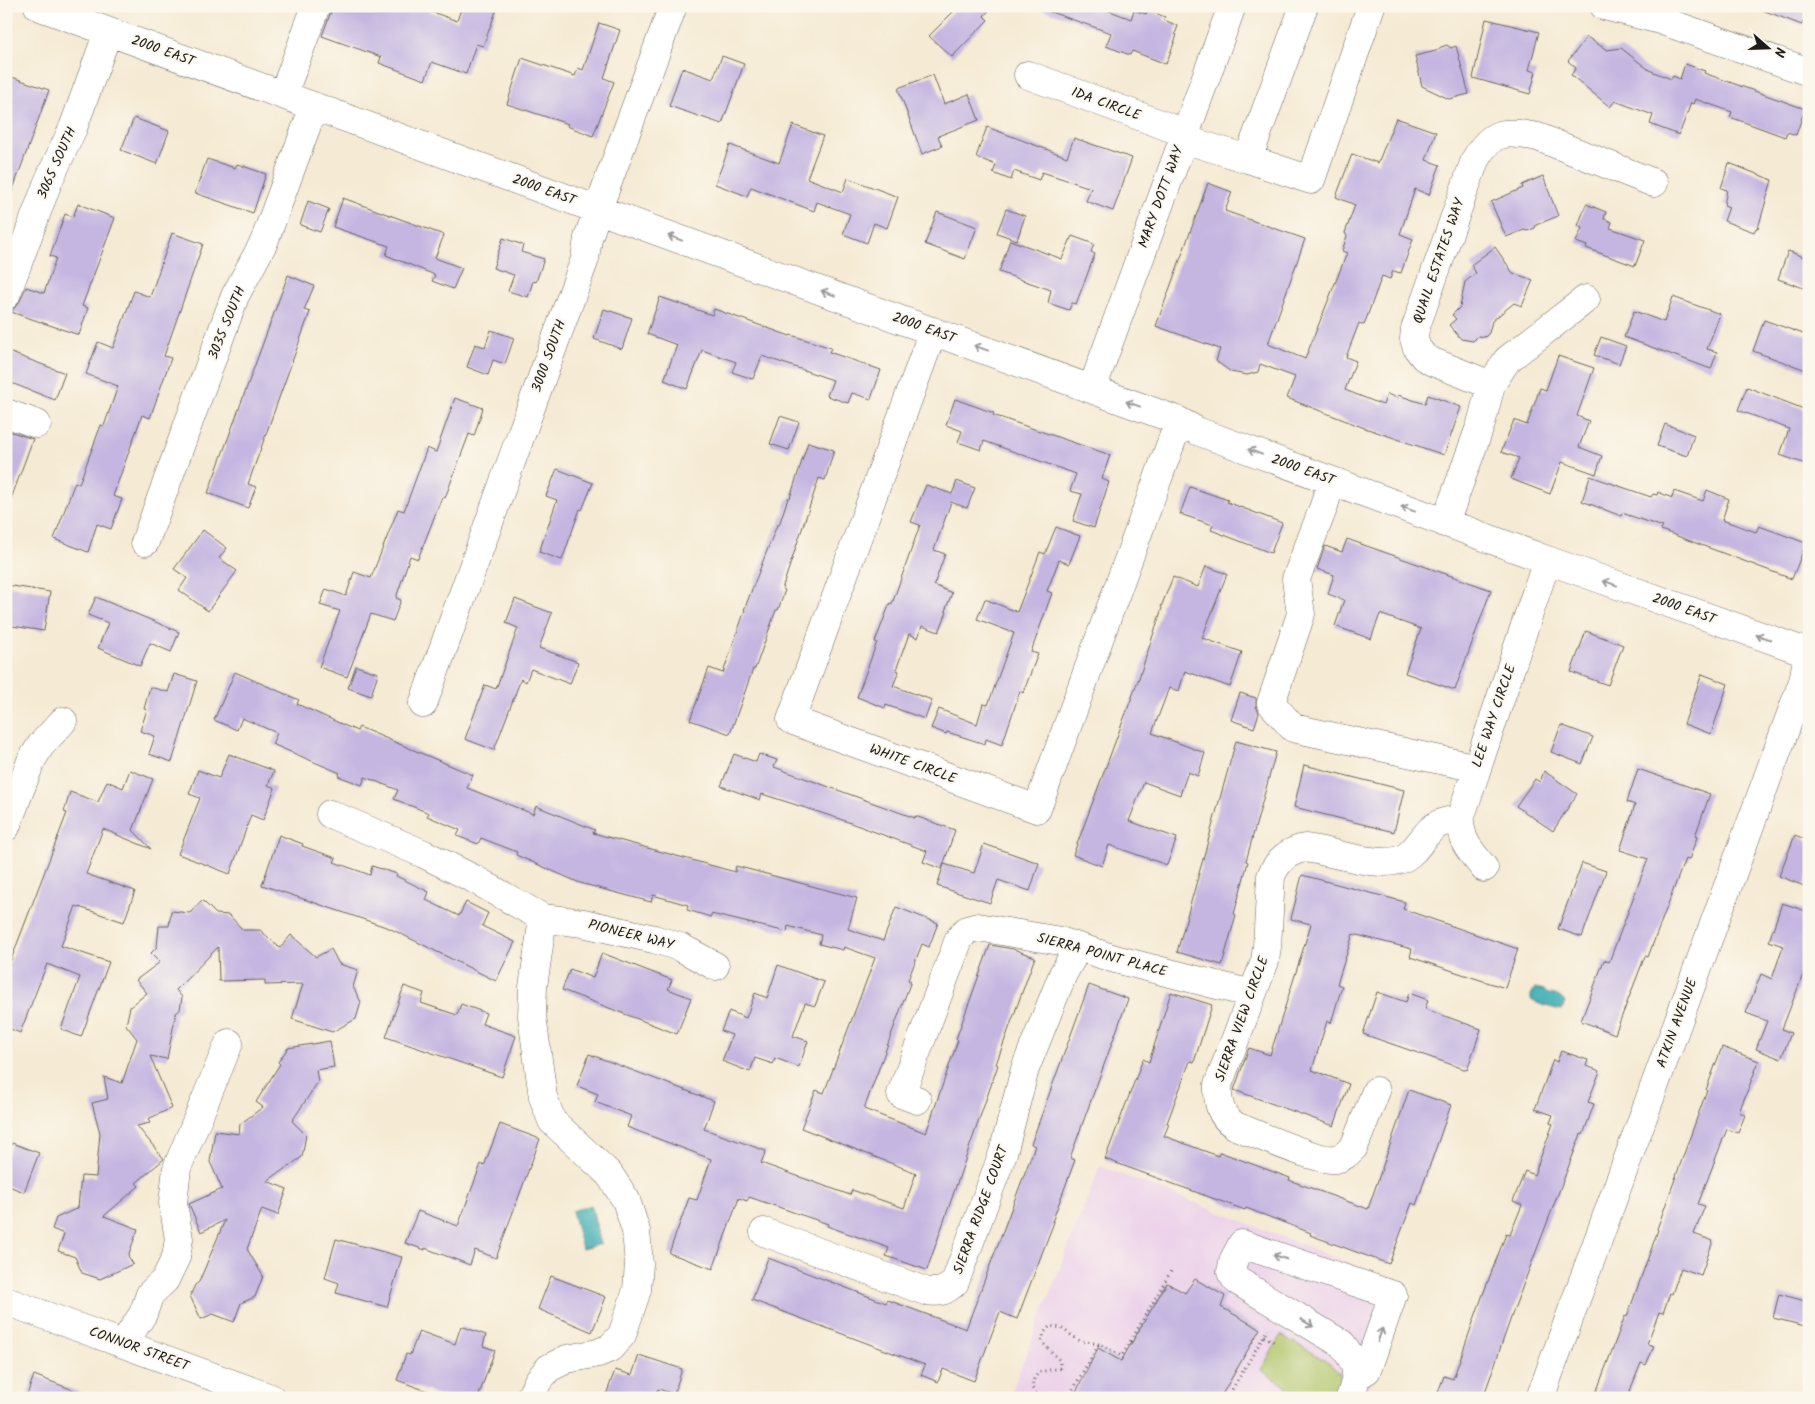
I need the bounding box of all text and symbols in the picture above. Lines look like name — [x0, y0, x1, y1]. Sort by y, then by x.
north arrow — [1742, 22, 1792, 72]
street label: 2000 EAST — [128, 29, 199, 73]
text: N — [1767, 44, 1791, 60]
street label: IDA CIRCLE — [1068, 81, 1145, 127]
street label: 3065 SOUTH — [31, 123, 83, 203]
street label: MARY DOTT WAY — [1132, 142, 1190, 251]
street label: 2000 EAST — [509, 168, 580, 212]
street label: QUAIL ESTATES WAY — [1407, 194, 1471, 327]
one-way arrow — [668, 233, 684, 242]
street label: 3035 SOUTH — [202, 283, 252, 363]
one-way arrow — [821, 288, 836, 297]
street label: 2000 EAST — [889, 306, 960, 350]
street label: 3000 SOUTH — [526, 317, 572, 395]
one-way arrow — [974, 343, 989, 352]
one-way arrow — [1126, 399, 1142, 408]
one-way arrow — [1248, 447, 1263, 456]
street label: 2000 EAST — [1268, 448, 1339, 492]
one-way arrow — [1400, 504, 1416, 513]
one-way arrow — [1602, 577, 1618, 587]
street label: 2000 EAST — [1649, 587, 1720, 631]
one-way arrow — [1756, 632, 1771, 641]
street label: LEE WAY CIRCLE — [1466, 661, 1522, 771]
street label: WHITE CIRCLE — [866, 738, 960, 790]
street label: PIONEER WAY — [586, 914, 677, 957]
street label: SIERRA POINT PLACE — [1034, 927, 1170, 983]
street label: SIERRA VIEW CIRCLE — [1209, 952, 1275, 1085]
street label: ATKIN AVENUE — [1651, 974, 1704, 1071]
street label: SIERRA RIDGE COURT — [948, 1141, 1015, 1277]
one-way arrow — [1272, 1251, 1288, 1261]
one-way arrow — [1299, 1318, 1313, 1328]
street label: CONNOR STREET — [86, 1321, 194, 1378]
one-way arrow — [1375, 1327, 1385, 1343]

